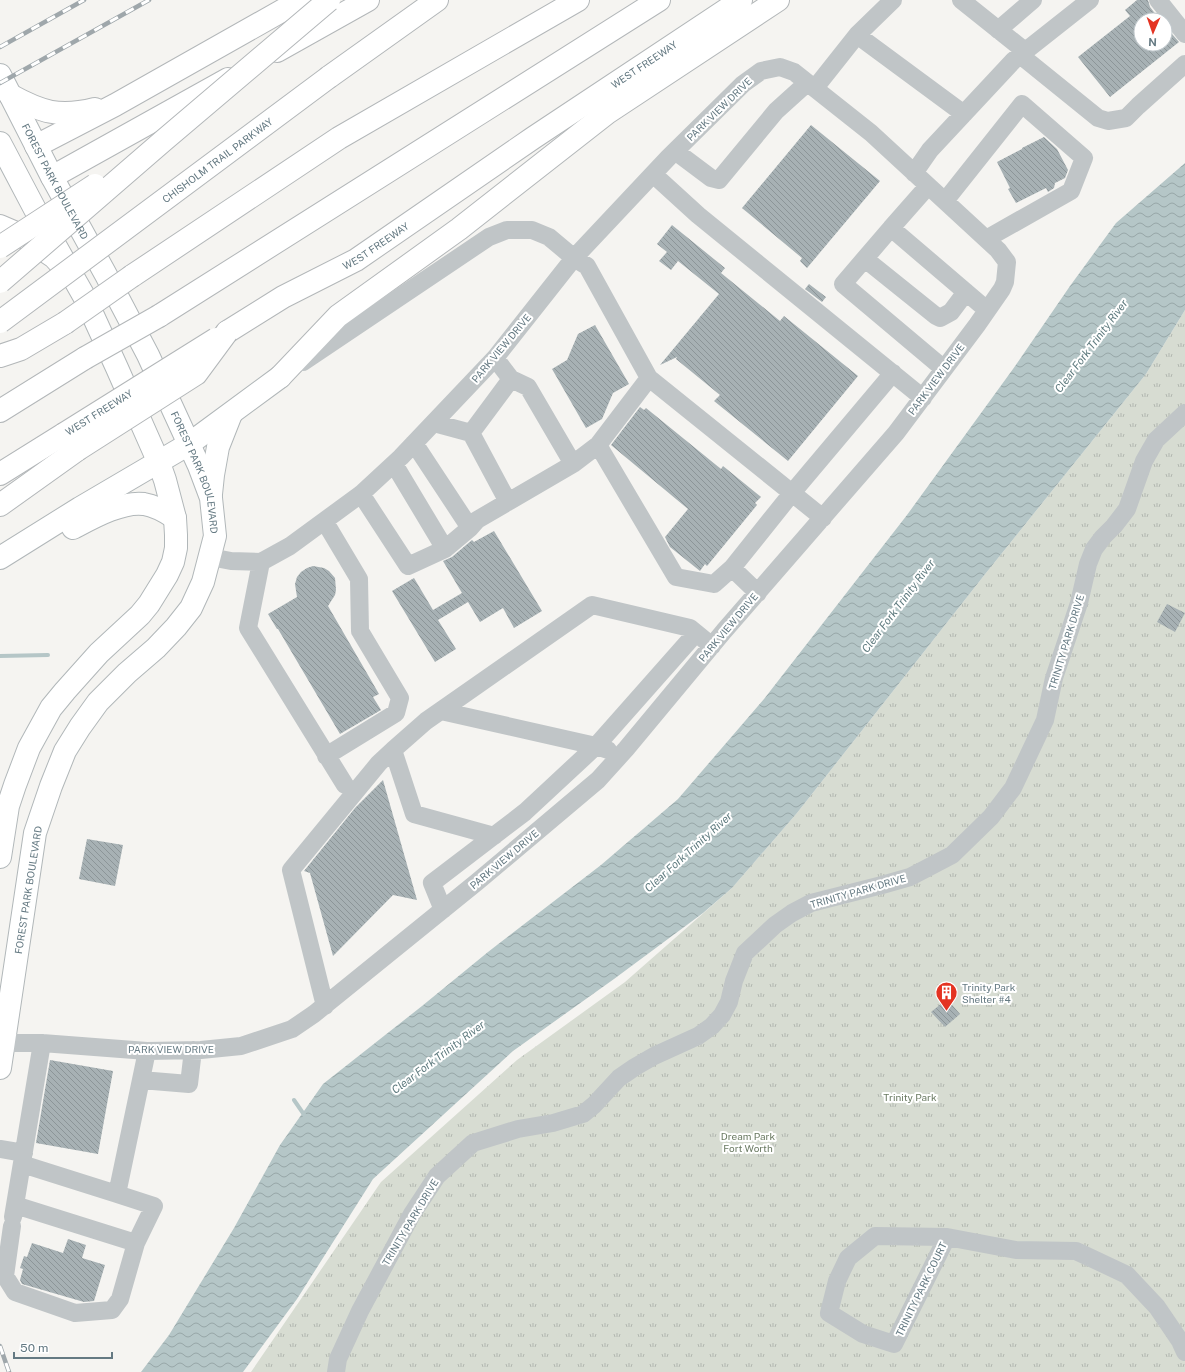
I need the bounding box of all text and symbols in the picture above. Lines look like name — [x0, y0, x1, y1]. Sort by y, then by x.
north arrow — [1133, 12, 1173, 52]
text: N — [1148, 36, 1157, 48]
street label: WEST FREEWAY — [609, 38, 679, 91]
street label: PARK VIEW DRIVE — [684, 75, 754, 143]
street label: CHISHOLM TRAIL PARKWAY — [160, 115, 275, 205]
street label: FOREST PARK BOULEVARD — [20, 121, 91, 241]
street label: WEST FREEWAY — [341, 220, 411, 272]
water label: Clear Fork Trinity River — [1052, 297, 1130, 395]
street label: PARK VIEW DRIVE — [469, 311, 533, 385]
street label: PARK VIEW DRIVE — [905, 341, 967, 417]
street label: WEST FREEWAY — [63, 387, 135, 438]
street label: FOREST PARK BOULEVARD — [169, 409, 221, 534]
water label: Clear Fork Trinity River — [859, 557, 937, 655]
street label: PARK VIEW DRIVE — [696, 590, 760, 664]
street label: TRINITY PARK DRIVE — [1046, 593, 1086, 691]
water label: Clear Fork Trinity River — [642, 809, 735, 894]
street label: FOREST PARK BOULEVARD — [12, 825, 44, 955]
street label: PARK VIEW DRIVE — [467, 827, 541, 891]
street label: TRINITY PARK DRIVE — [809, 872, 907, 910]
building icon: Trinity Park Shelter #4 — [933, 980, 959, 1013]
place label: Trinity Park Shelter #4 — [962, 981, 1016, 1005]
water label: Clear Fork Trinity River — [389, 1018, 487, 1096]
street label: PARK VIEW DRIVE — [128, 1043, 214, 1055]
park label: Trinity Park — [883, 1091, 937, 1103]
park label: Dream Park Fort Worth — [721, 1130, 776, 1154]
street label: TRINITY PARK DRIVE — [379, 1176, 441, 1268]
street label: TRINITY PARK COURT — [893, 1240, 949, 1338]
scale bar — [14, 1334, 112, 1360]
text: 50 m — [20, 1341, 48, 1355]

